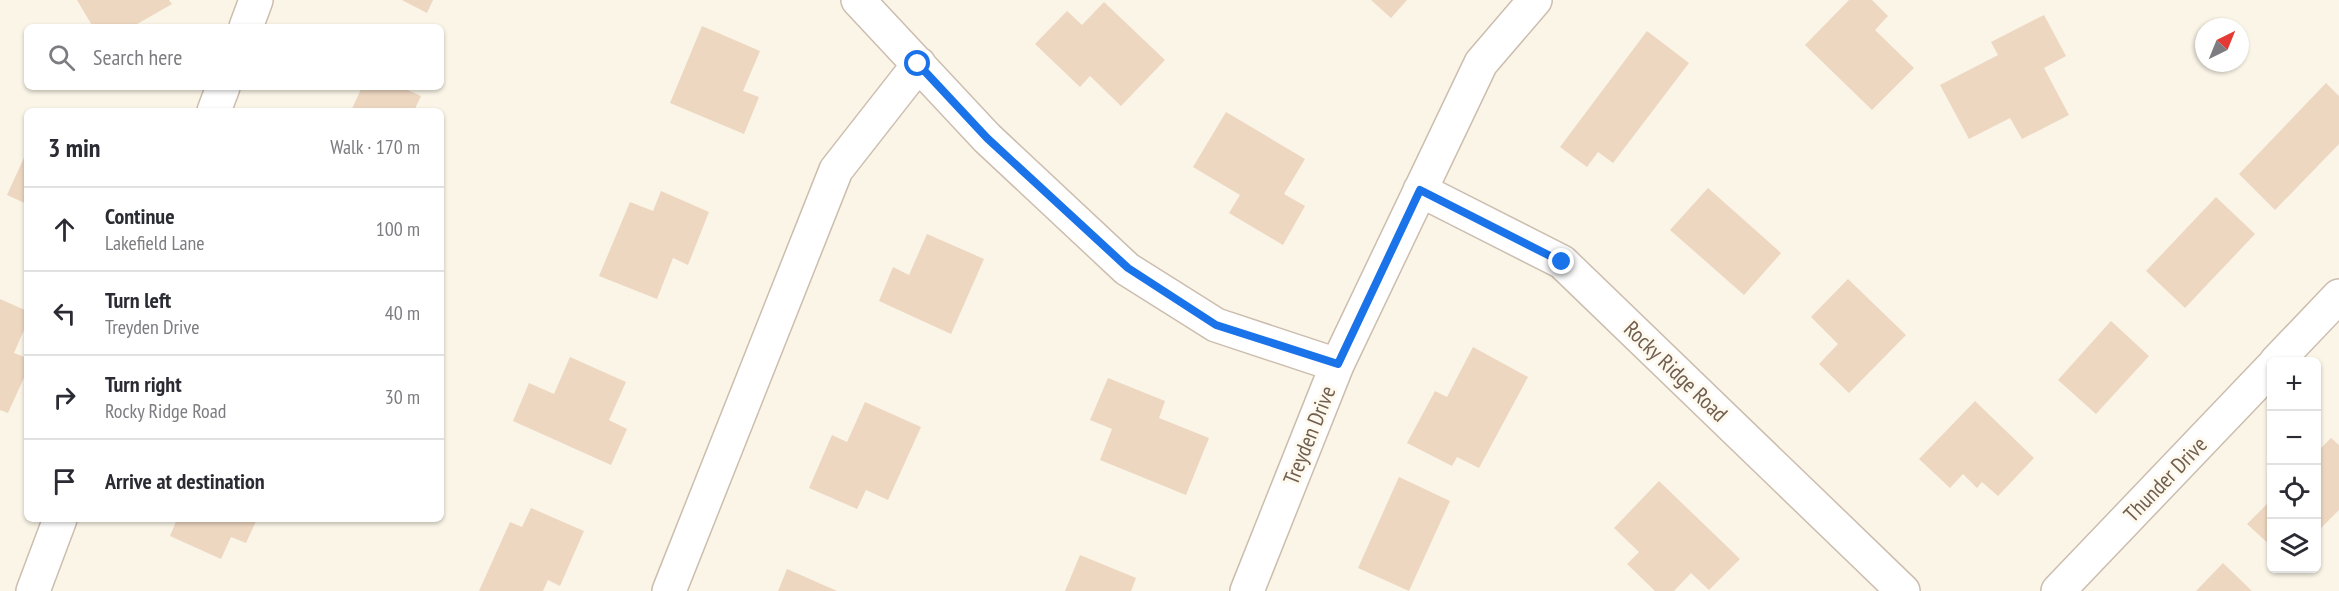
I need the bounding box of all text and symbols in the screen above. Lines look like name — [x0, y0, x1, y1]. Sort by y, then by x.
north arrow — [2195, 18, 2249, 72]
search box — [24, 24, 444, 90]
icon: search — [45, 41, 78, 74]
text: Search here — [93, 43, 182, 71]
route start — [904, 50, 930, 76]
text: 3 min — [48, 131, 101, 164]
text: Walk · 170 m — [330, 134, 420, 160]
text: Continue — [105, 202, 175, 230]
icon: ahead — [48, 213, 81, 246]
text: 100 m — [376, 216, 420, 242]
text: Lakefield Lane — [105, 230, 204, 256]
route end — [1548, 248, 1574, 274]
text: Turn left — [105, 286, 171, 314]
icon: left — [48, 297, 81, 330]
text: 40 m — [385, 300, 420, 326]
text: Treyden Drive — [105, 314, 199, 340]
street label: Rocky Ridge Road — [1618, 315, 1734, 427]
map controls — [2267, 357, 2321, 573]
button: + — [2267, 357, 2321, 411]
text: Turn right — [105, 370, 182, 398]
icon: right — [48, 381, 81, 414]
street label: Treyden Drive — [1277, 382, 1341, 488]
text: 30 m — [385, 384, 420, 410]
text: Rocky Ridge Road — [105, 398, 226, 424]
button: − — [2267, 411, 2321, 465]
street label: Thunder Drive — [2117, 430, 2213, 528]
icon: arrive — [48, 465, 81, 498]
button: locate — [2267, 465, 2321, 519]
text: Arrive at destination — [105, 467, 265, 495]
button: layers — [2267, 519, 2321, 573]

